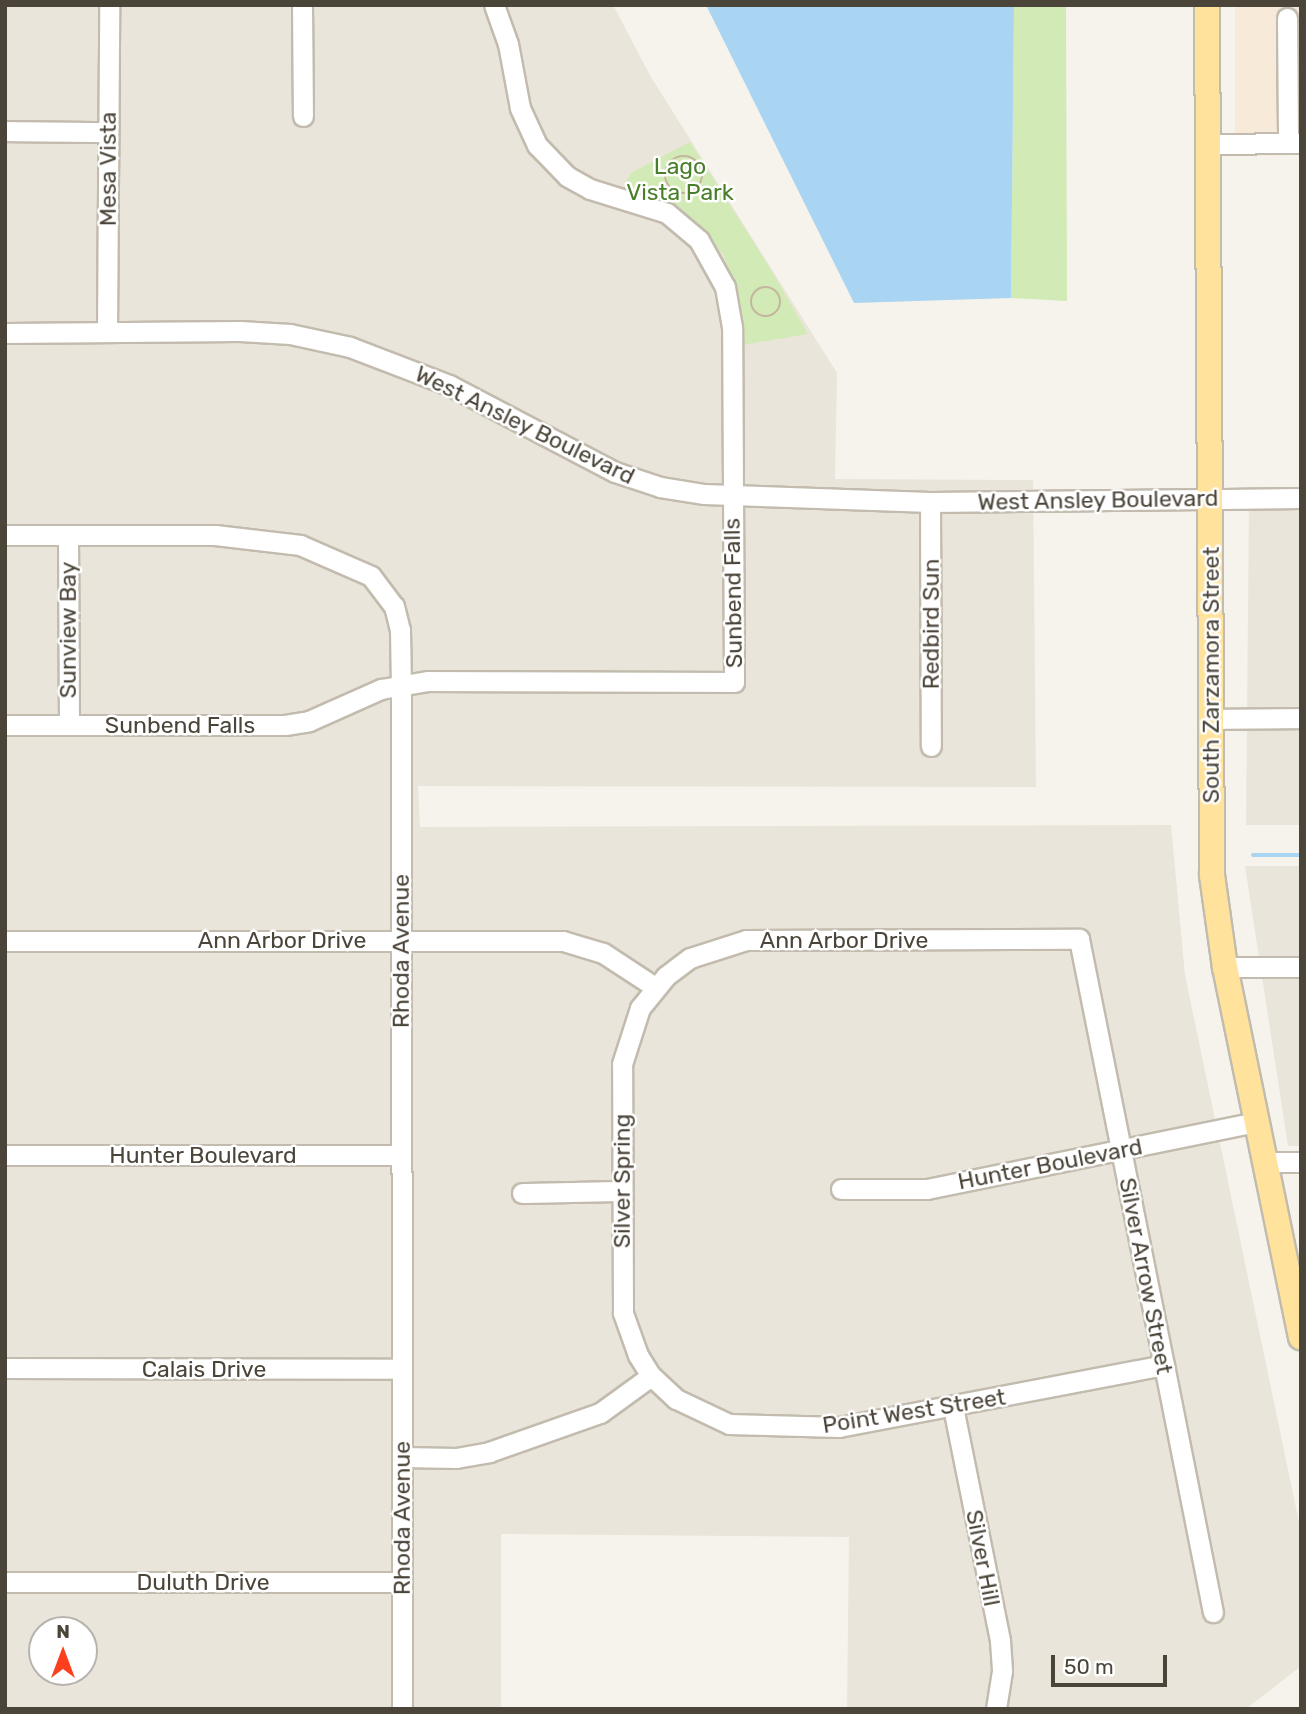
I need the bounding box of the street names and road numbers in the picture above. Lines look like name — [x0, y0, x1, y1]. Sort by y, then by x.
street label: Mesa Vista — [94, 111, 122, 227]
street label: West Ansley Boulevard — [410, 360, 640, 490]
street label: West Ansley Boulevard — [977, 484, 1219, 516]
street label: Sunbend Falls — [718, 518, 748, 668]
street label: South Zarzamora Street — [1197, 547, 1225, 803]
street label: Redbird Sun — [917, 559, 945, 689]
street label: Sunview Bay — [54, 561, 82, 699]
street label: Sunbend Falls — [105, 711, 255, 739]
street label: Rhoda Avenue — [387, 874, 415, 1028]
street label: Ann Arbor Drive — [197, 926, 367, 954]
street label: Ann Arbor Drive — [759, 926, 929, 954]
street label: Silver Spring — [608, 1113, 636, 1249]
street label: Hunter Boulevard — [955, 1133, 1145, 1195]
street label: Hunter Boulevard — [109, 1141, 297, 1169]
street label: Silver Arrow Street — [1113, 1175, 1179, 1377]
street label: Calais Drive — [142, 1355, 266, 1383]
street label: Point West Street — [820, 1383, 1008, 1439]
street label: Rhoda Avenue — [388, 1441, 416, 1595]
street label: Silver Hill — [960, 1507, 1006, 1609]
street label: Duluth Drive — [136, 1568, 270, 1596]

